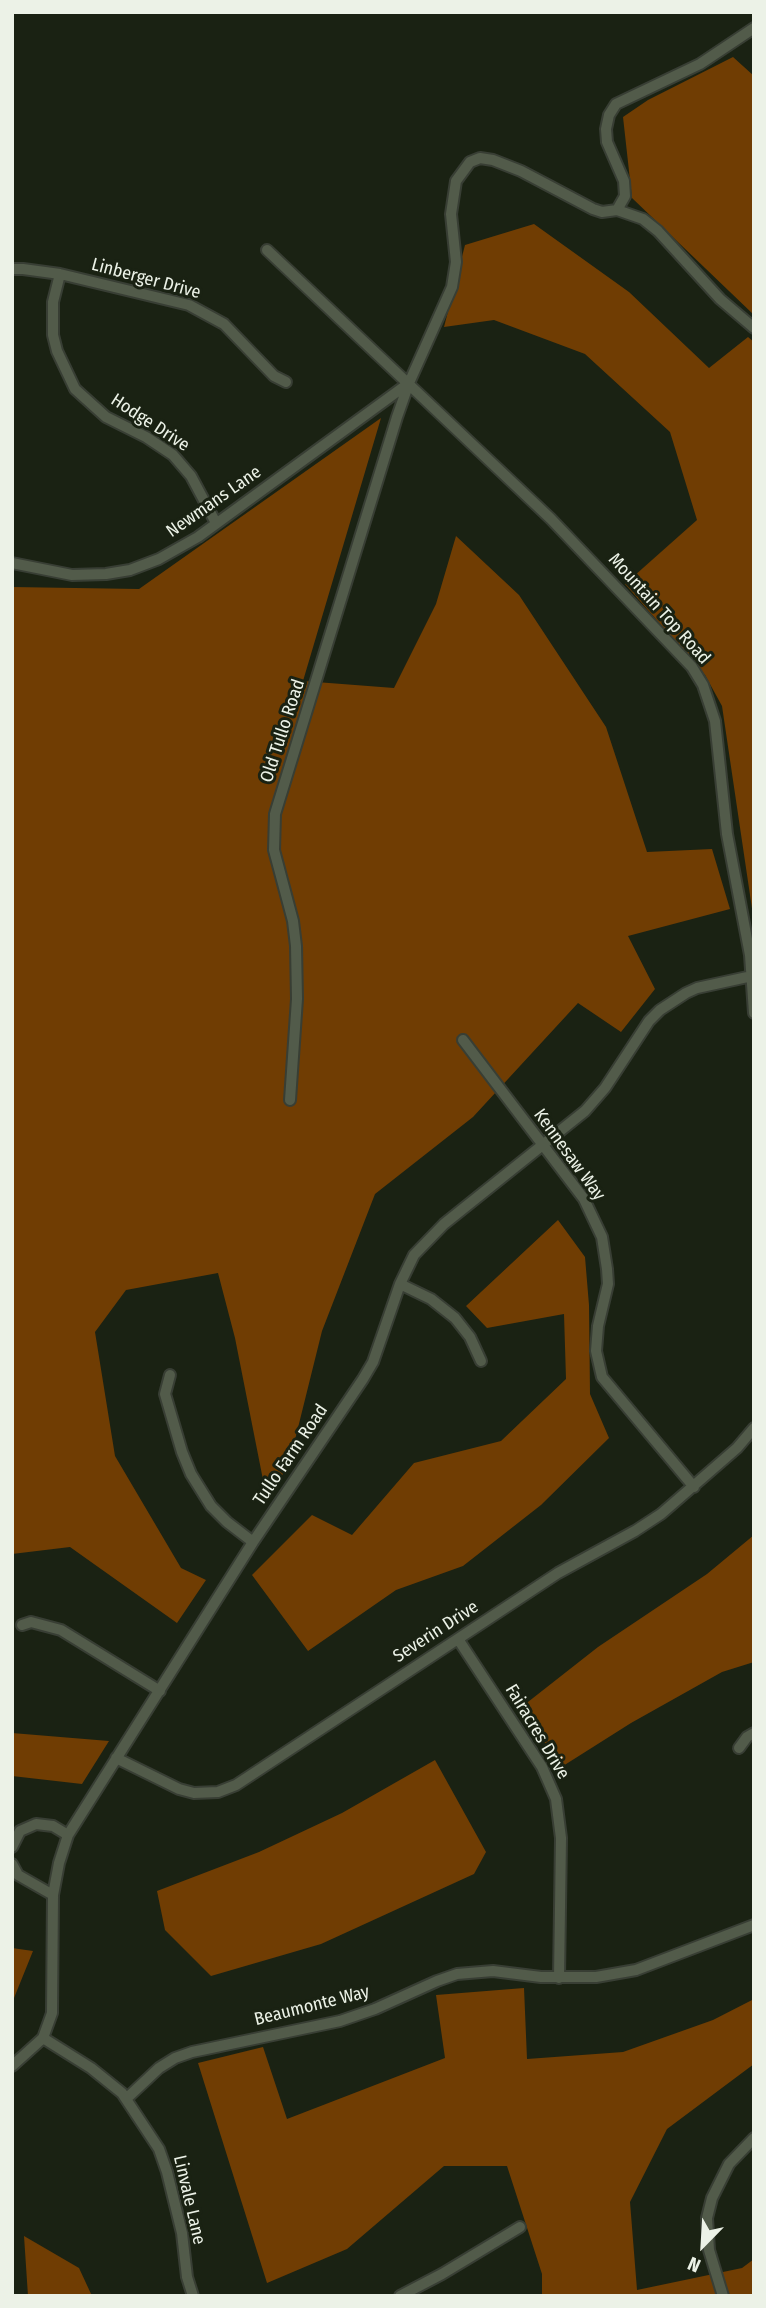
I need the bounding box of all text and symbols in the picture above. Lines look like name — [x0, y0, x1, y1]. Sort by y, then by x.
street label: Linberger Drive — [89, 254, 203, 304]
street label: Hodge Drive — [107, 390, 193, 456]
street label: Newmans Lane — [162, 461, 266, 543]
street label: Mountain Top Road — [603, 549, 715, 669]
street label: Old Tullo Road — [256, 677, 310, 785]
street label: Kennesaw Way — [529, 1105, 609, 1205]
street label: Tullo Farm Road — [249, 1400, 333, 1510]
street label: Severin Drive — [389, 1596, 483, 1668]
street label: Fairacres Drive — [500, 1681, 574, 1783]
street label: Beaumonte Way — [252, 1981, 372, 2031]
street label: Linvale Lane — [168, 2153, 210, 2247]
north arrow — [668, 2210, 738, 2280]
text: N — [684, 2252, 704, 2277]

